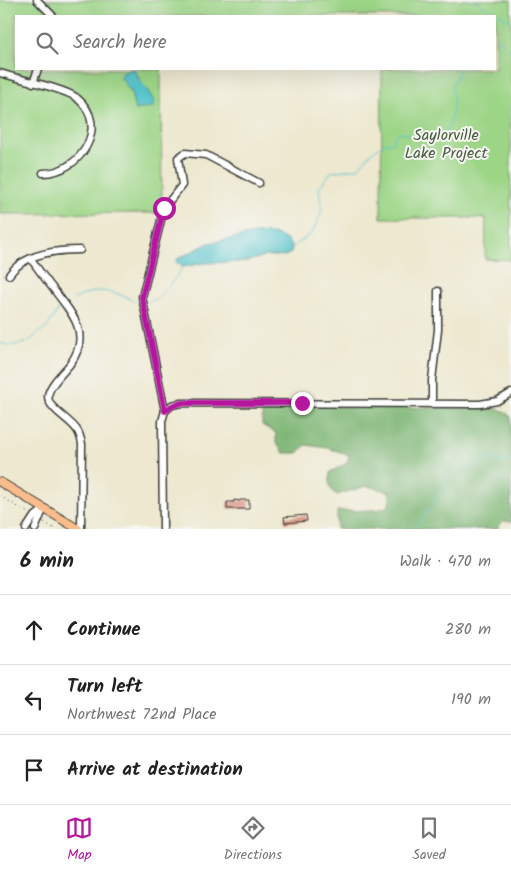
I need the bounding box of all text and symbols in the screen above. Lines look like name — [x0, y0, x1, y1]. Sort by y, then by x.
search box — [15, 15, 496, 70]
text: Search here — [73, 28, 167, 58]
icon: search — [33, 29, 61, 57]
park label: Saylorville Lake Project — [404, 123, 488, 166]
route start — [153, 197, 176, 220]
route end — [291, 392, 314, 415]
text: 6 min — [20, 545, 74, 578]
text: Walk · 470 m — [400, 549, 491, 574]
text: Continue — [67, 615, 140, 645]
icon: ahead — [20, 616, 48, 644]
text: 280 m — [445, 617, 491, 642]
text: Turn left — [67, 672, 142, 702]
icon: left — [20, 686, 48, 714]
text: 190 m — [451, 687, 491, 712]
text: Northwest 72nd Place — [67, 702, 217, 727]
text: Arrive at destination — [67, 755, 243, 785]
icon: arrive — [20, 756, 48, 784]
tab: Map — [65, 814, 93, 866]
tab: Directions — [224, 814, 282, 866]
tab: Saved — [412, 814, 446, 866]

